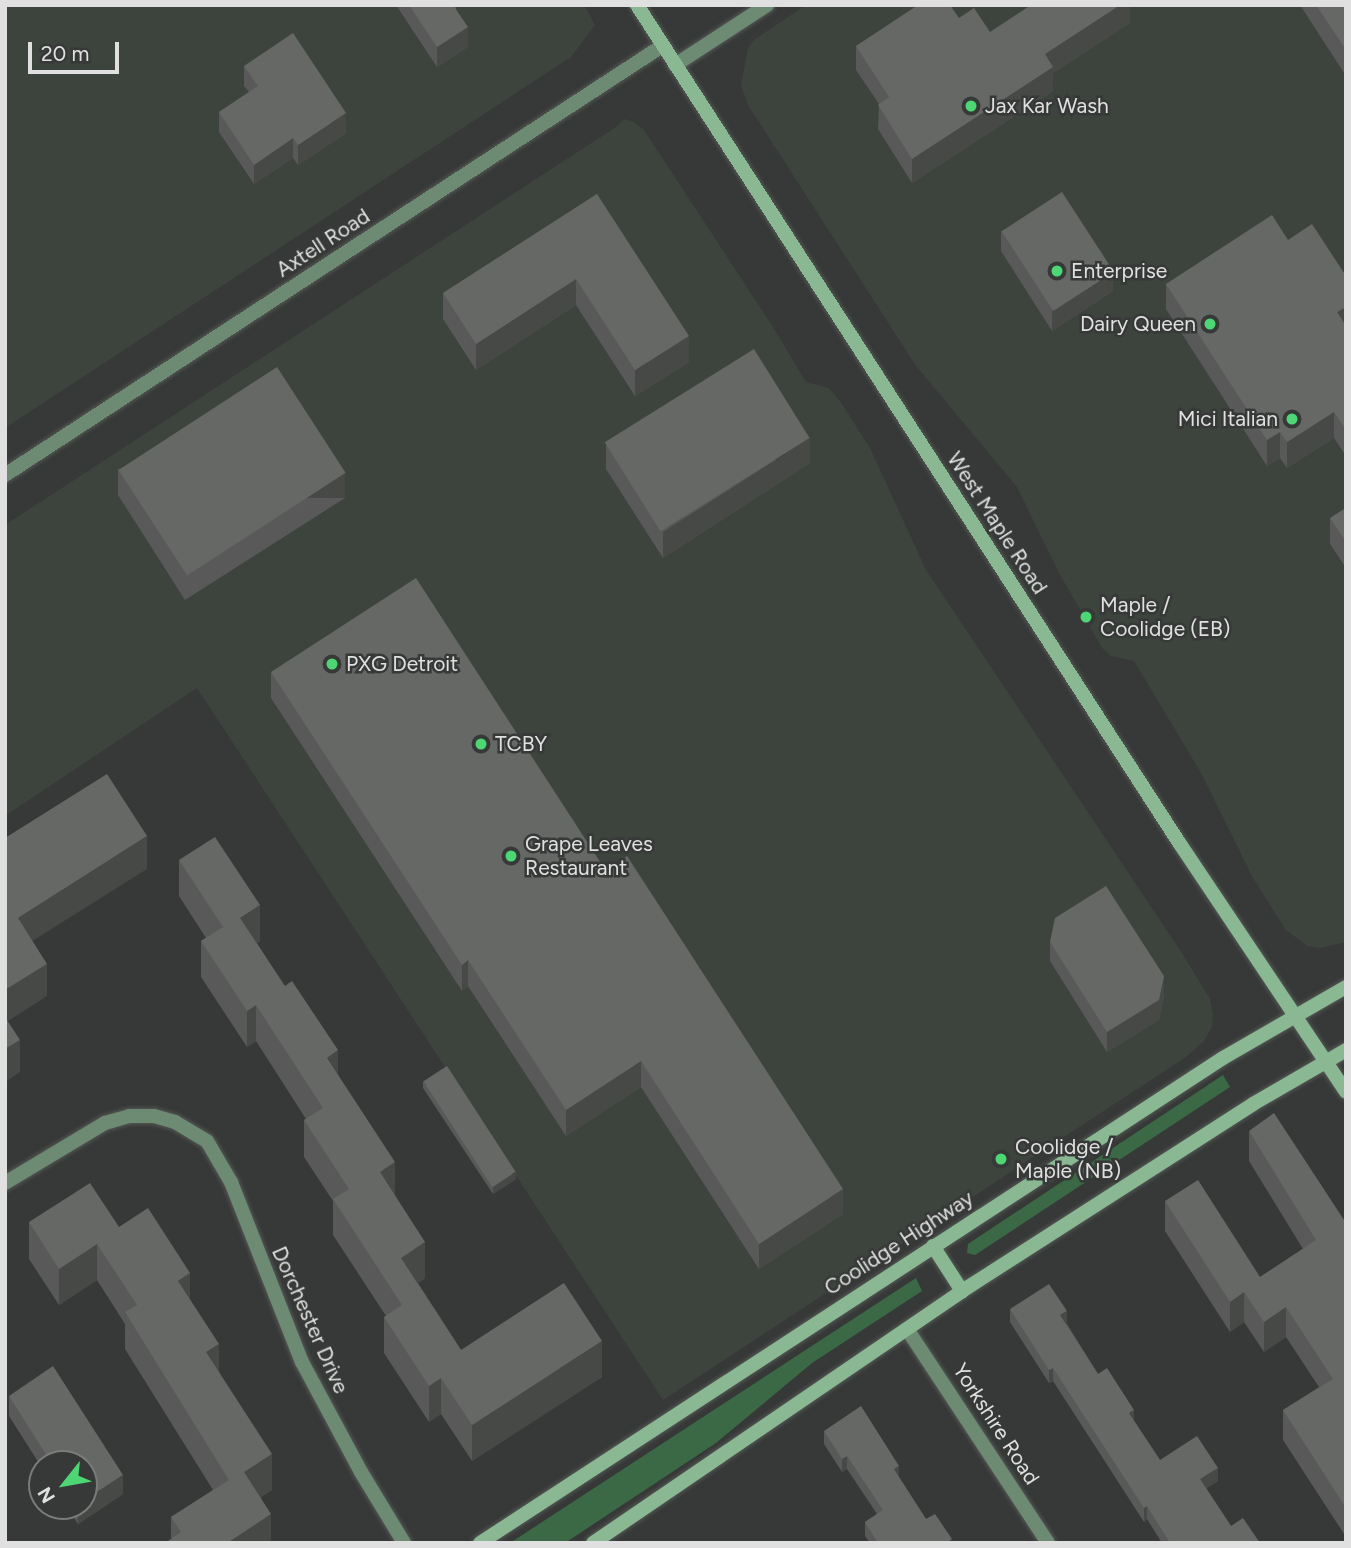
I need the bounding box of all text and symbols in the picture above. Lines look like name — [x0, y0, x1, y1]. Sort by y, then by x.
scale bar — [32, 28, 122, 72]
text: 20 m — [41, 41, 89, 66]
place label: Jax Kar Wash — [985, 93, 1109, 119]
marker: Jax Kar Wash — [963, 98, 979, 114]
street label: Axtell Road — [272, 203, 374, 283]
place label: Enterprise — [1071, 258, 1167, 284]
marker: Enterprise — [1049, 263, 1065, 279]
place label: Dairy Queen — [1080, 311, 1196, 337]
marker: Dairy Queen — [1202, 316, 1218, 332]
place label: Mici Italian — [1178, 406, 1278, 432]
marker: Mici Italian — [1284, 411, 1300, 427]
street label: West Maple Road — [942, 447, 1052, 599]
place label: Maple / Coolidge (EB) — [1100, 592, 1230, 642]
marker: Maple / Coolidge (EB) — [1078, 609, 1094, 625]
place label: PXG Detroit — [346, 651, 458, 677]
marker: PXG Detroit — [324, 656, 340, 672]
place label: TCBY — [495, 731, 547, 757]
marker: TCBY — [473, 736, 489, 752]
place label: Grape Leaves Restaurant — [525, 831, 653, 881]
marker: Grape Leaves Restaurant — [503, 848, 519, 864]
place label: Coolidge / Maple (NB) — [1015, 1134, 1121, 1184]
marker: Coolidge / Maple (NB) — [993, 1151, 1009, 1167]
street label: Coolidge Highway — [820, 1185, 978, 1301]
street label: Dorchester Drive — [266, 1243, 354, 1397]
street label: Yorkshire Road — [947, 1359, 1045, 1489]
north arrow — [28, 1450, 98, 1520]
text: N — [33, 1483, 60, 1507]

